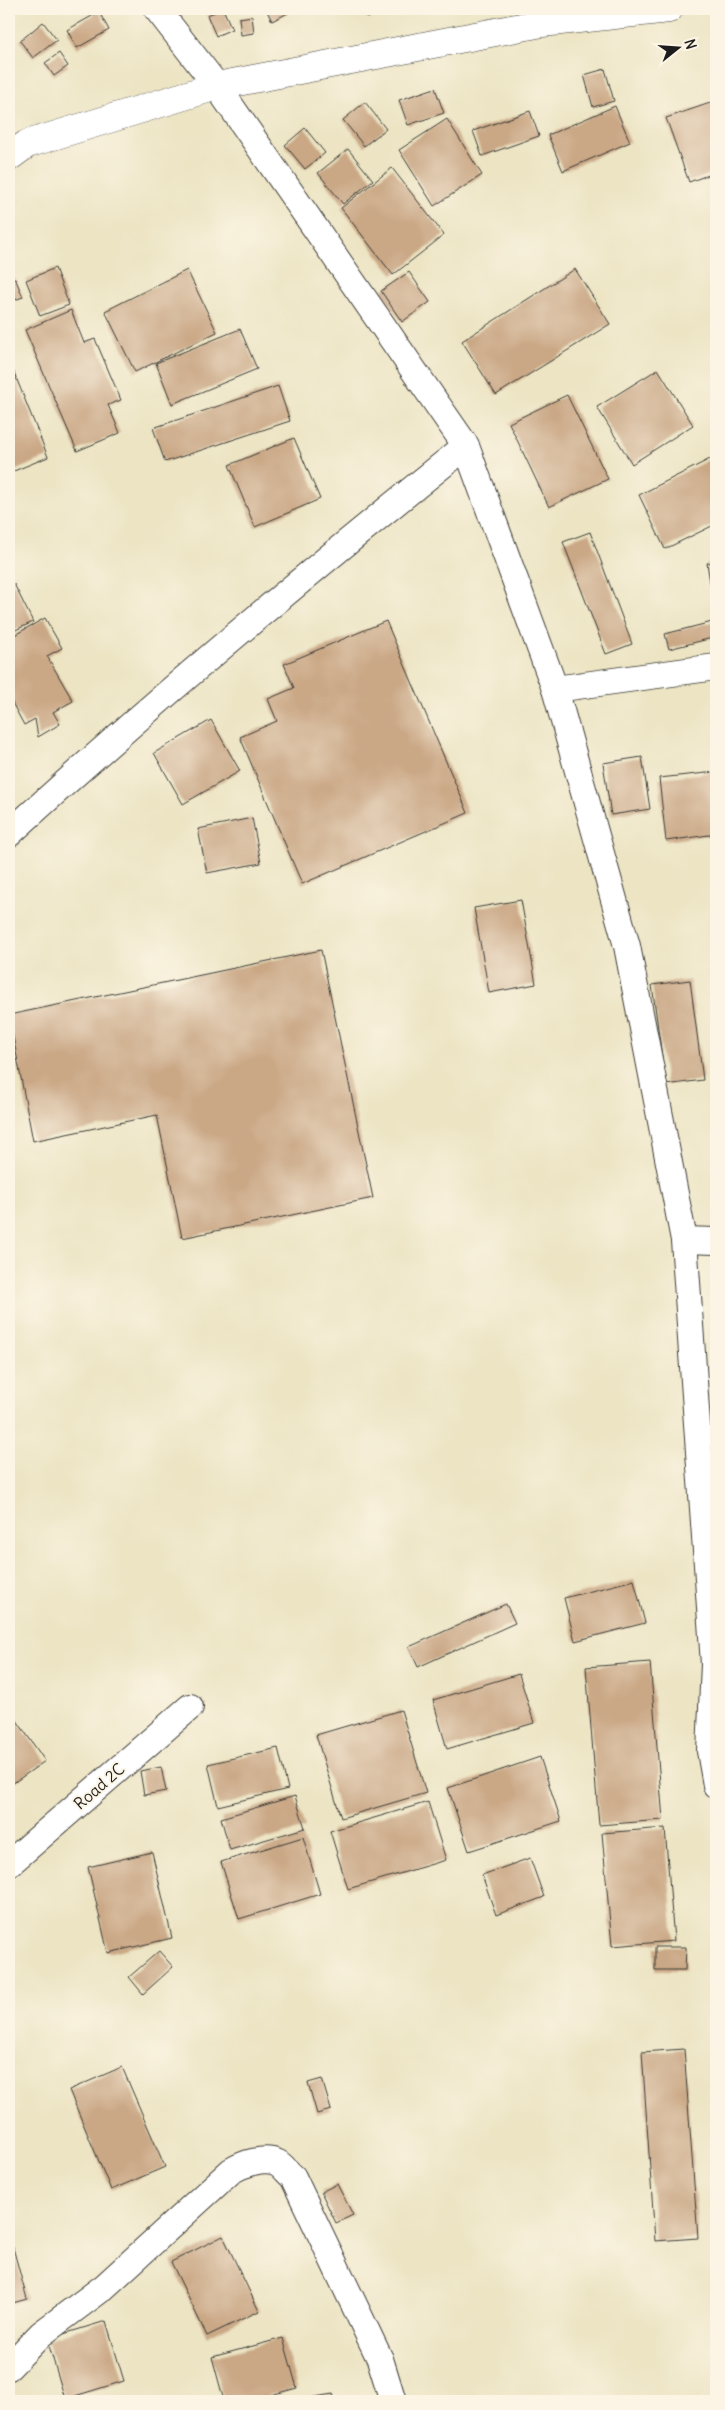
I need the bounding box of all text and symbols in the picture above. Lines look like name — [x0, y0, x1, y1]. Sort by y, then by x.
north arrow — [652, 22, 702, 72]
text: N — [680, 37, 700, 51]
street label: Road 2C — [70, 1759, 128, 1813]

